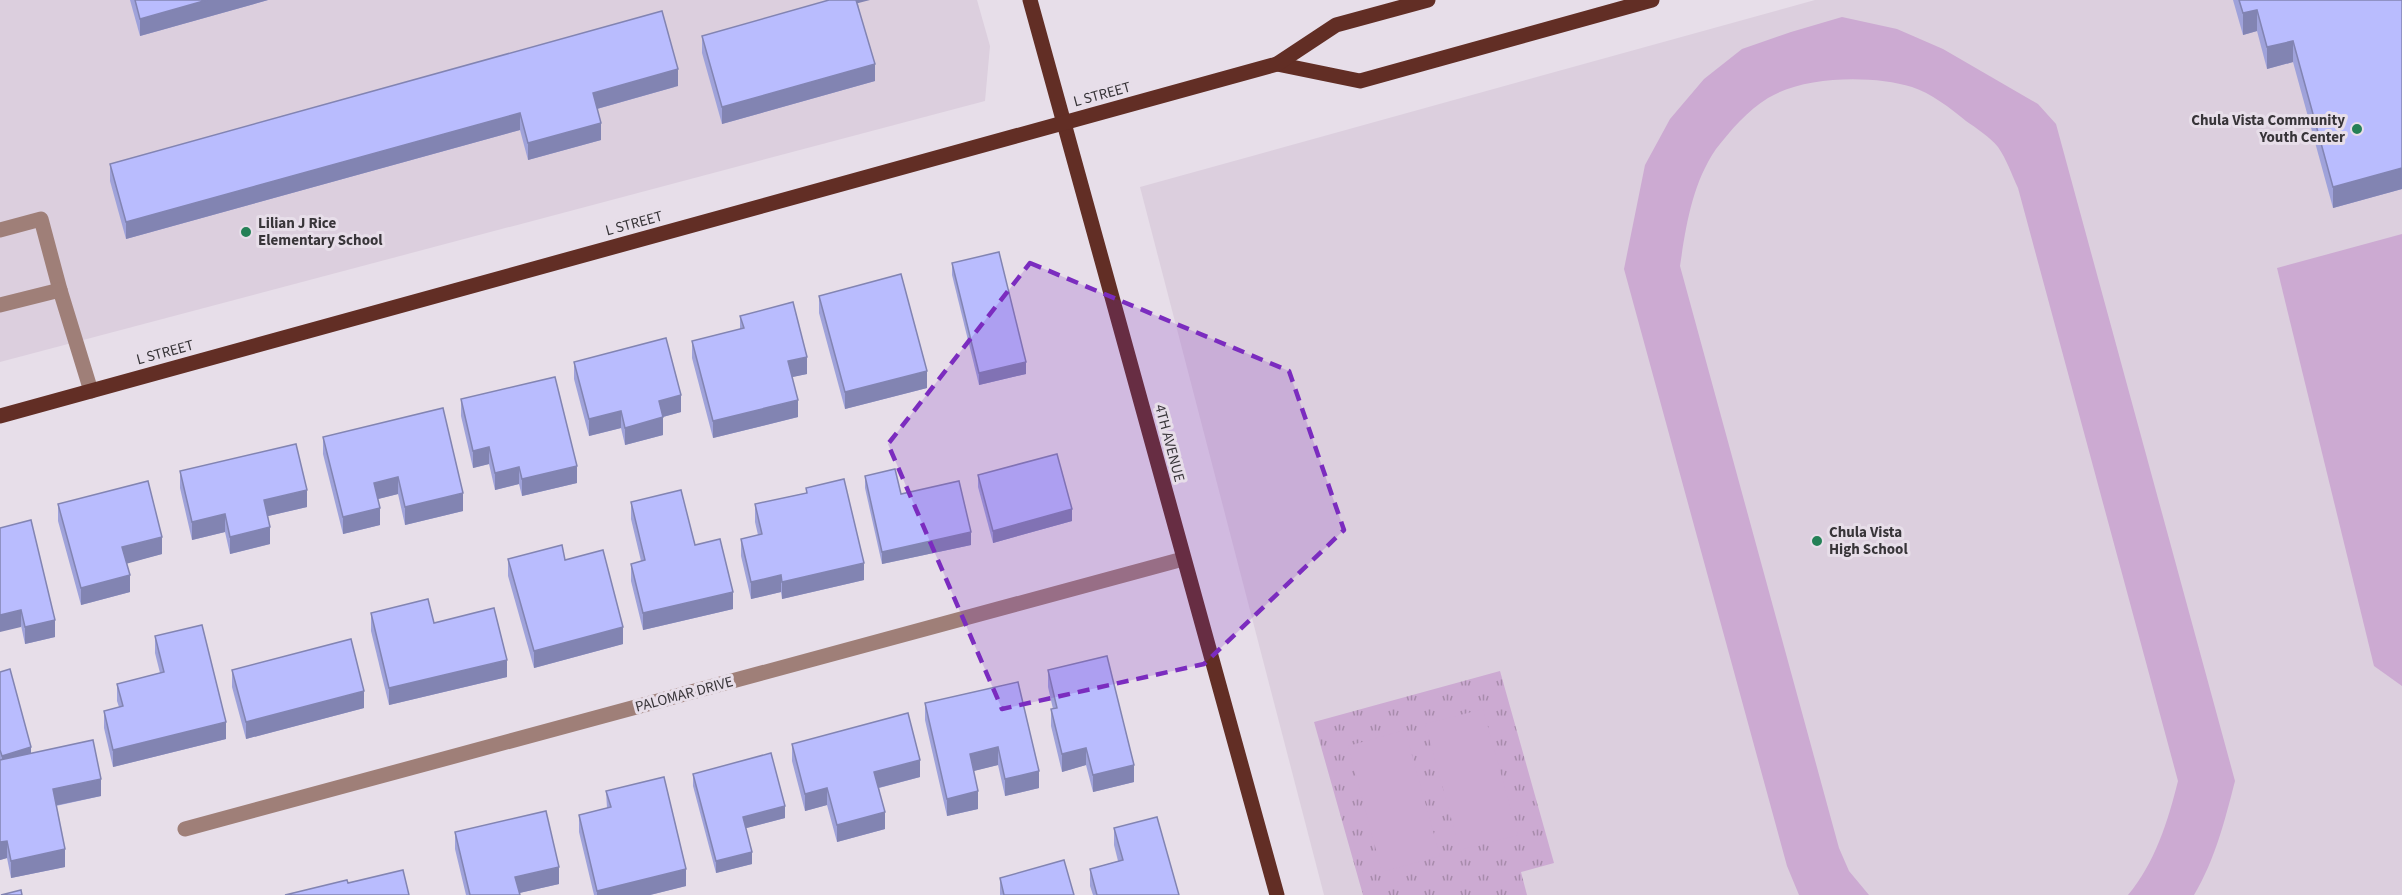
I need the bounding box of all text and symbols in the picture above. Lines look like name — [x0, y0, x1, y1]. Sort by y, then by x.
street label: L STREET — [1071, 77, 1133, 112]
place label: Chula Vista Community Youth Center — [2191, 110, 2345, 148]
marker: Chula Vista Community Youth Center — [2350, 122, 2364, 136]
street label: L STREET — [603, 206, 665, 241]
place label: Lilian J Rice Elementary School — [258, 213, 383, 251]
marker: Lilian J Rice Elementary School — [239, 225, 253, 239]
street label: L STREET — [134, 335, 196, 370]
street label: 4TH AVENUE — [1149, 402, 1190, 484]
place label: Chula Vista High School — [1829, 522, 1908, 560]
marker: Chula Vista High School — [1810, 534, 1824, 548]
street label: PALOMAR DRIVE — [633, 671, 736, 718]

